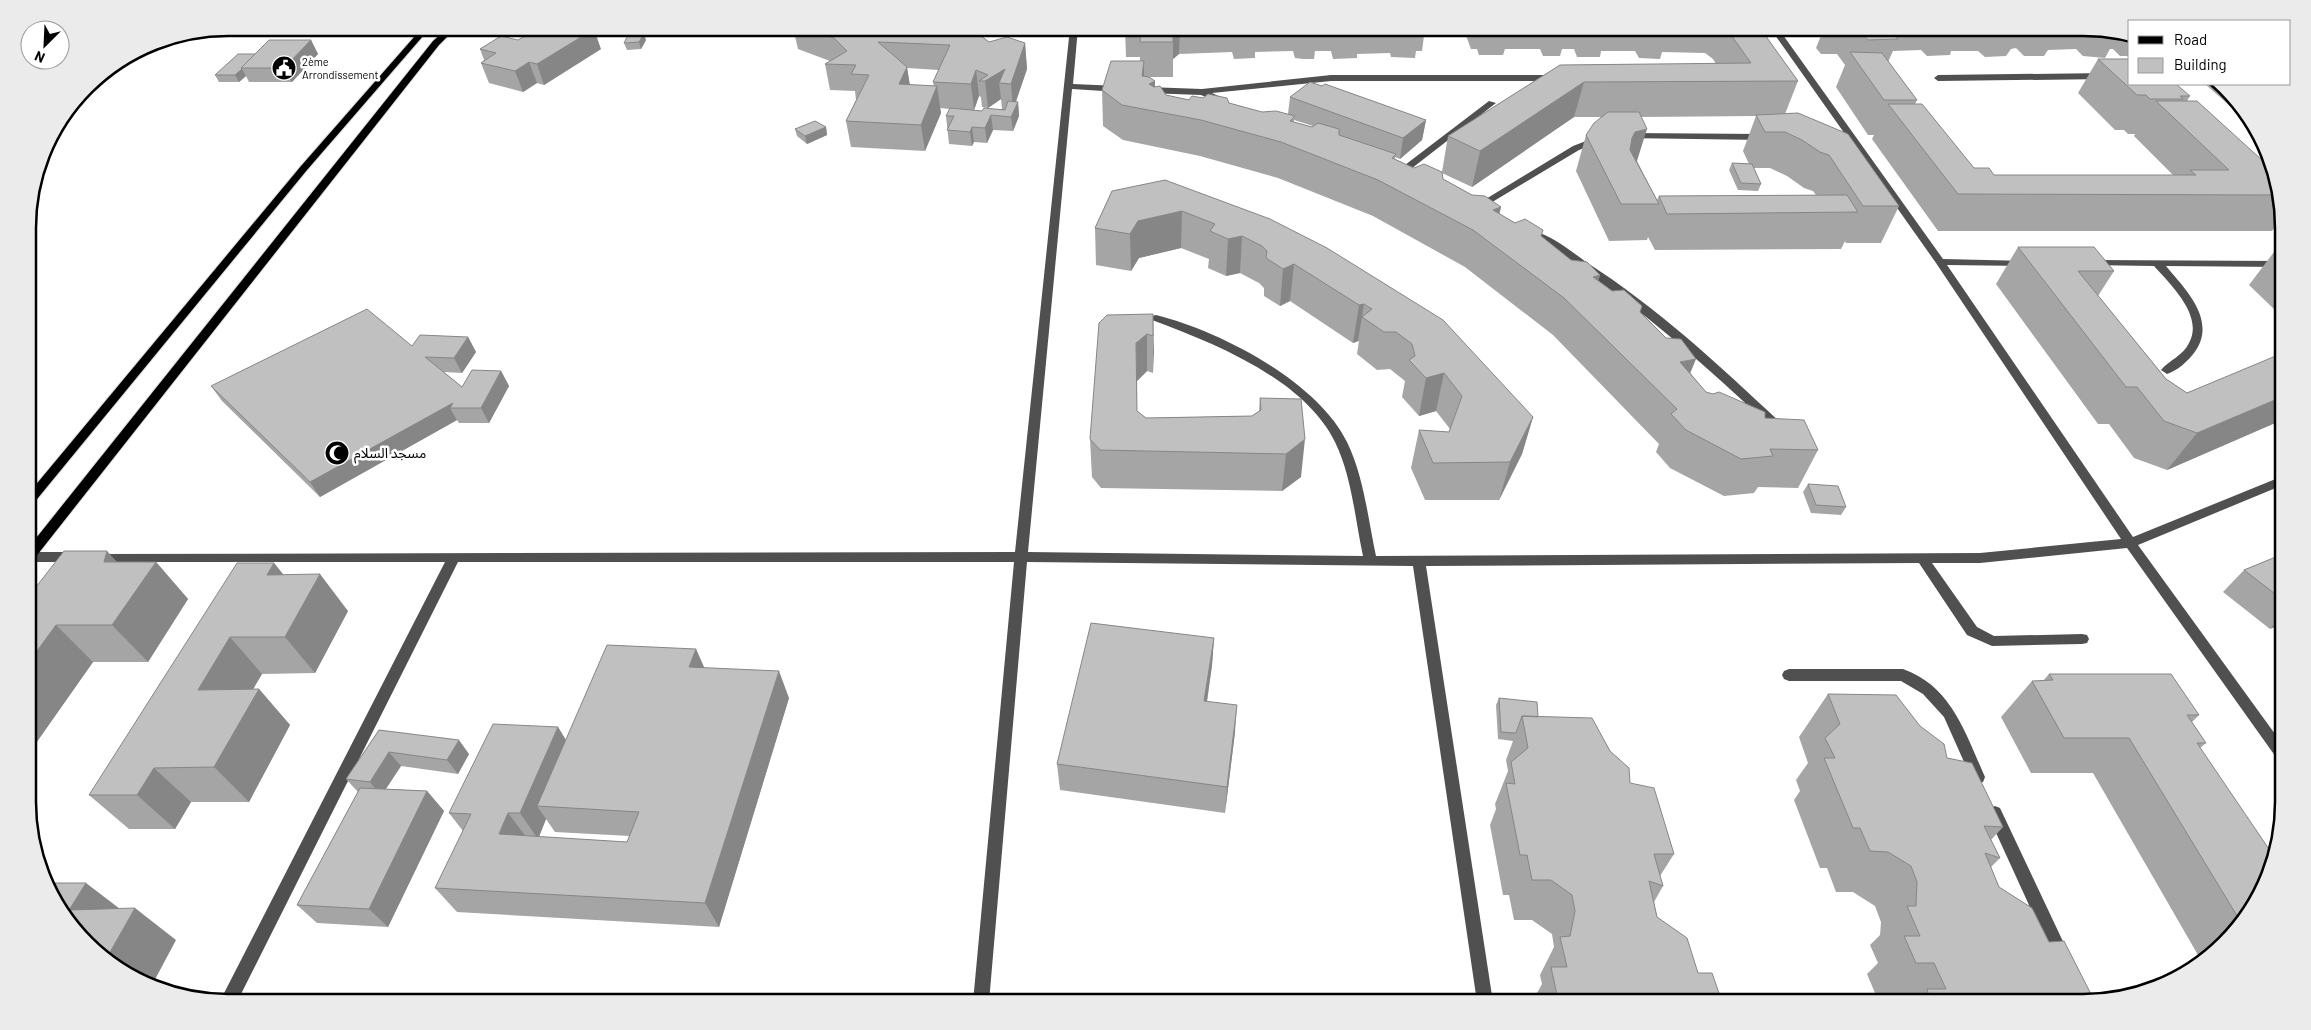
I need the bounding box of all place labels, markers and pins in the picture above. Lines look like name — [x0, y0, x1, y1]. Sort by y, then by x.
public building icon: 2ème Arrondissement — [271, 55, 297, 81]
place label: 2ème Arrondissement — [302, 55, 378, 81]
mosque icon: مسجد السلام — [324, 440, 350, 466]
place label: مسجد السلام — [354, 444, 426, 464]

